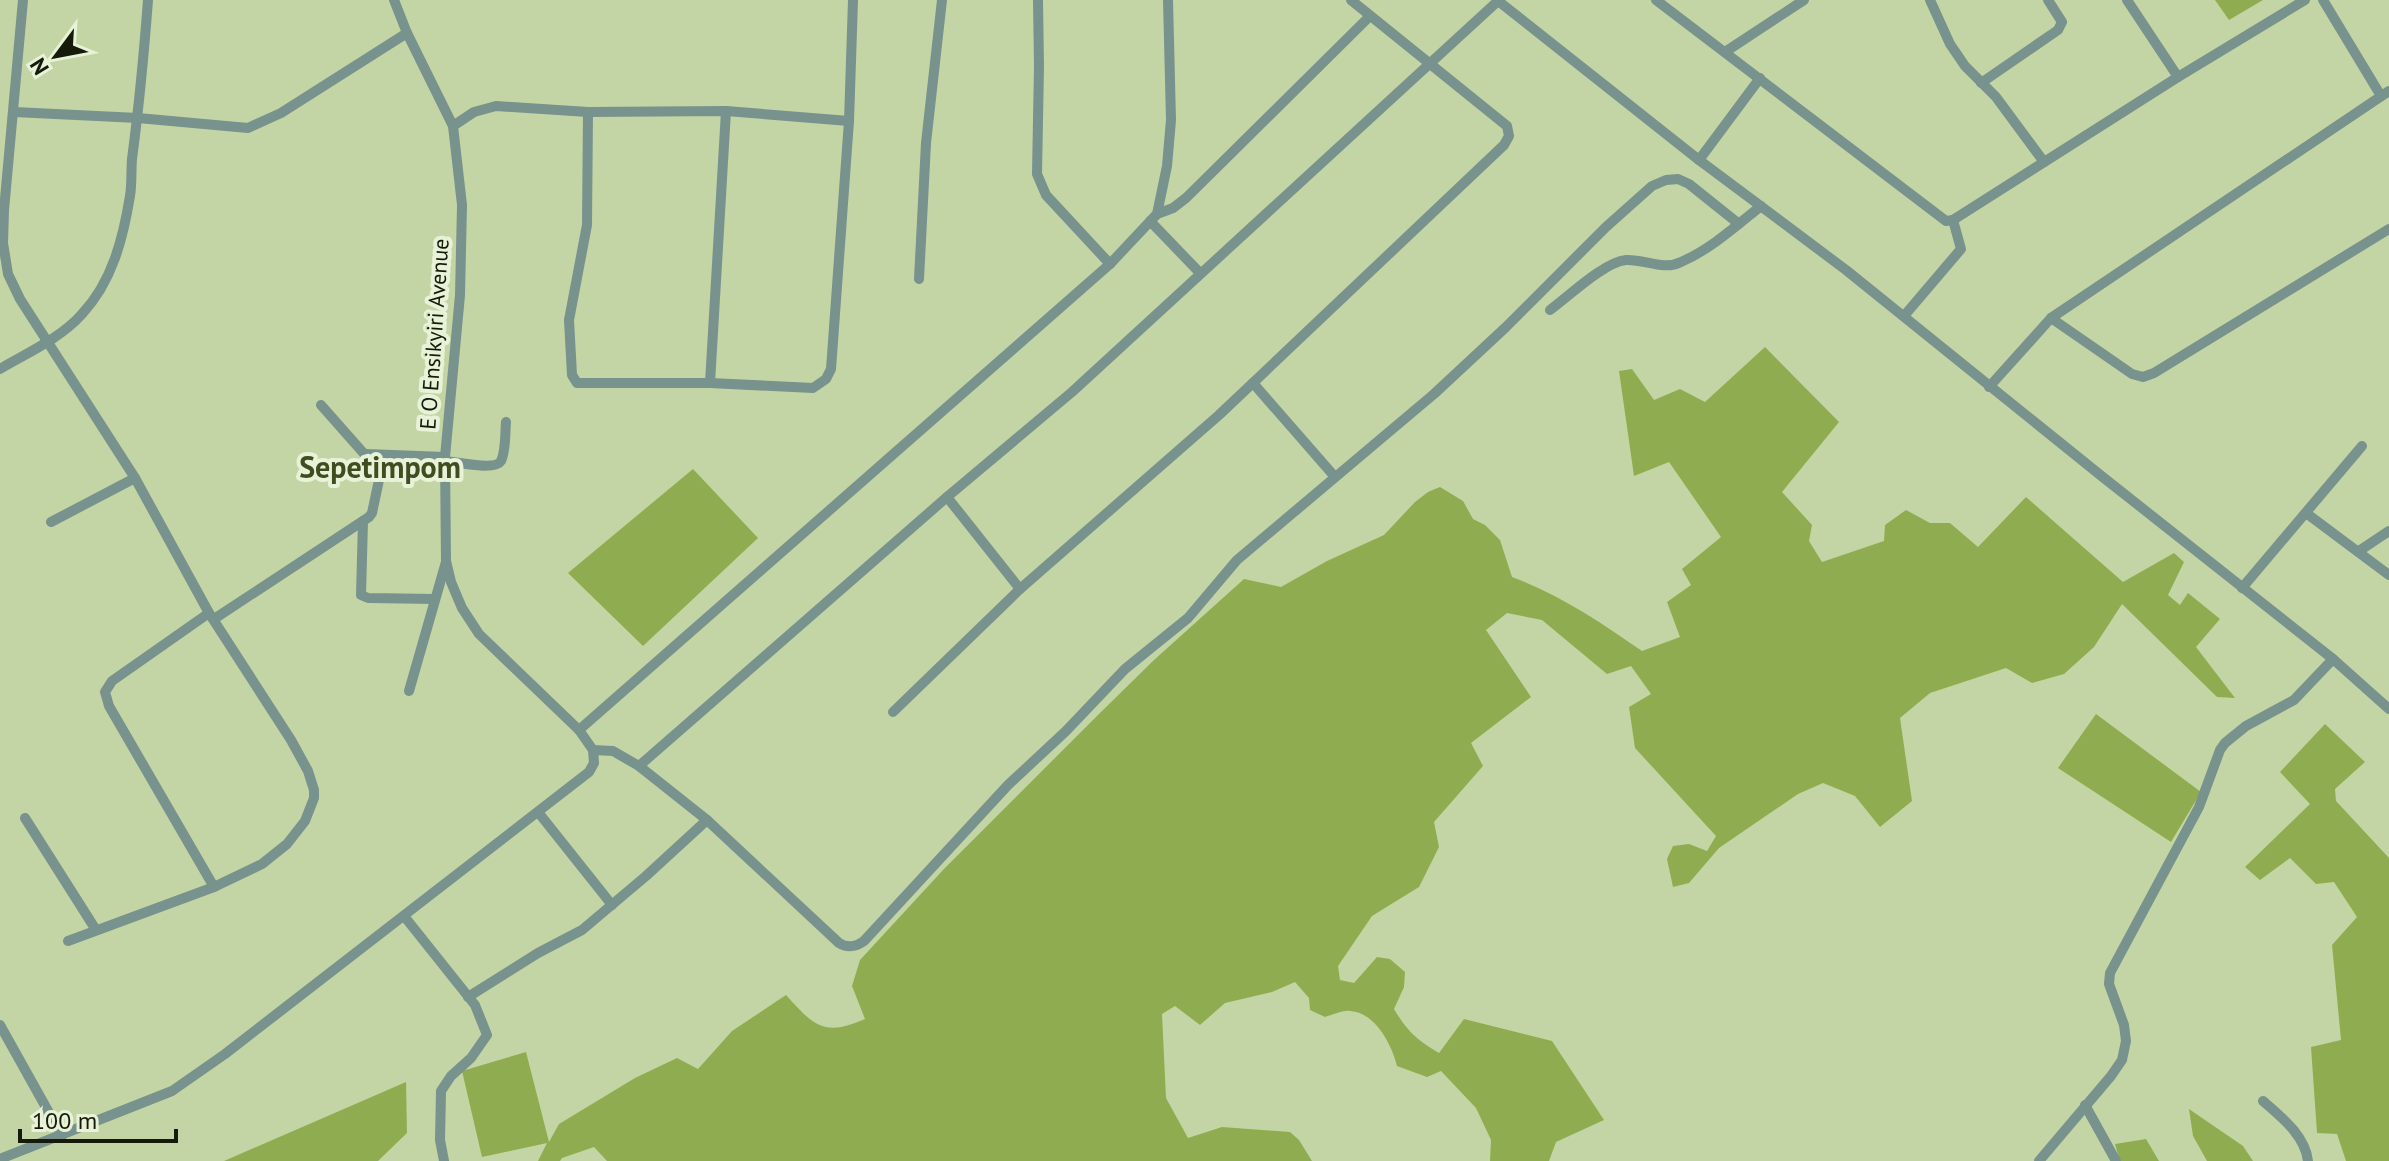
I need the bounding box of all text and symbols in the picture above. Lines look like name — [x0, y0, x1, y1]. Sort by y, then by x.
north arrow — [16, 16, 96, 96]
text: N — [23, 53, 55, 80]
street label: E O Ensikyiri Avenue — [413, 238, 455, 430]
district label: Sepetimpom — [299, 447, 461, 486]
scale bar — [20, 1093, 176, 1143]
text: 100 m — [32, 1105, 97, 1136]

